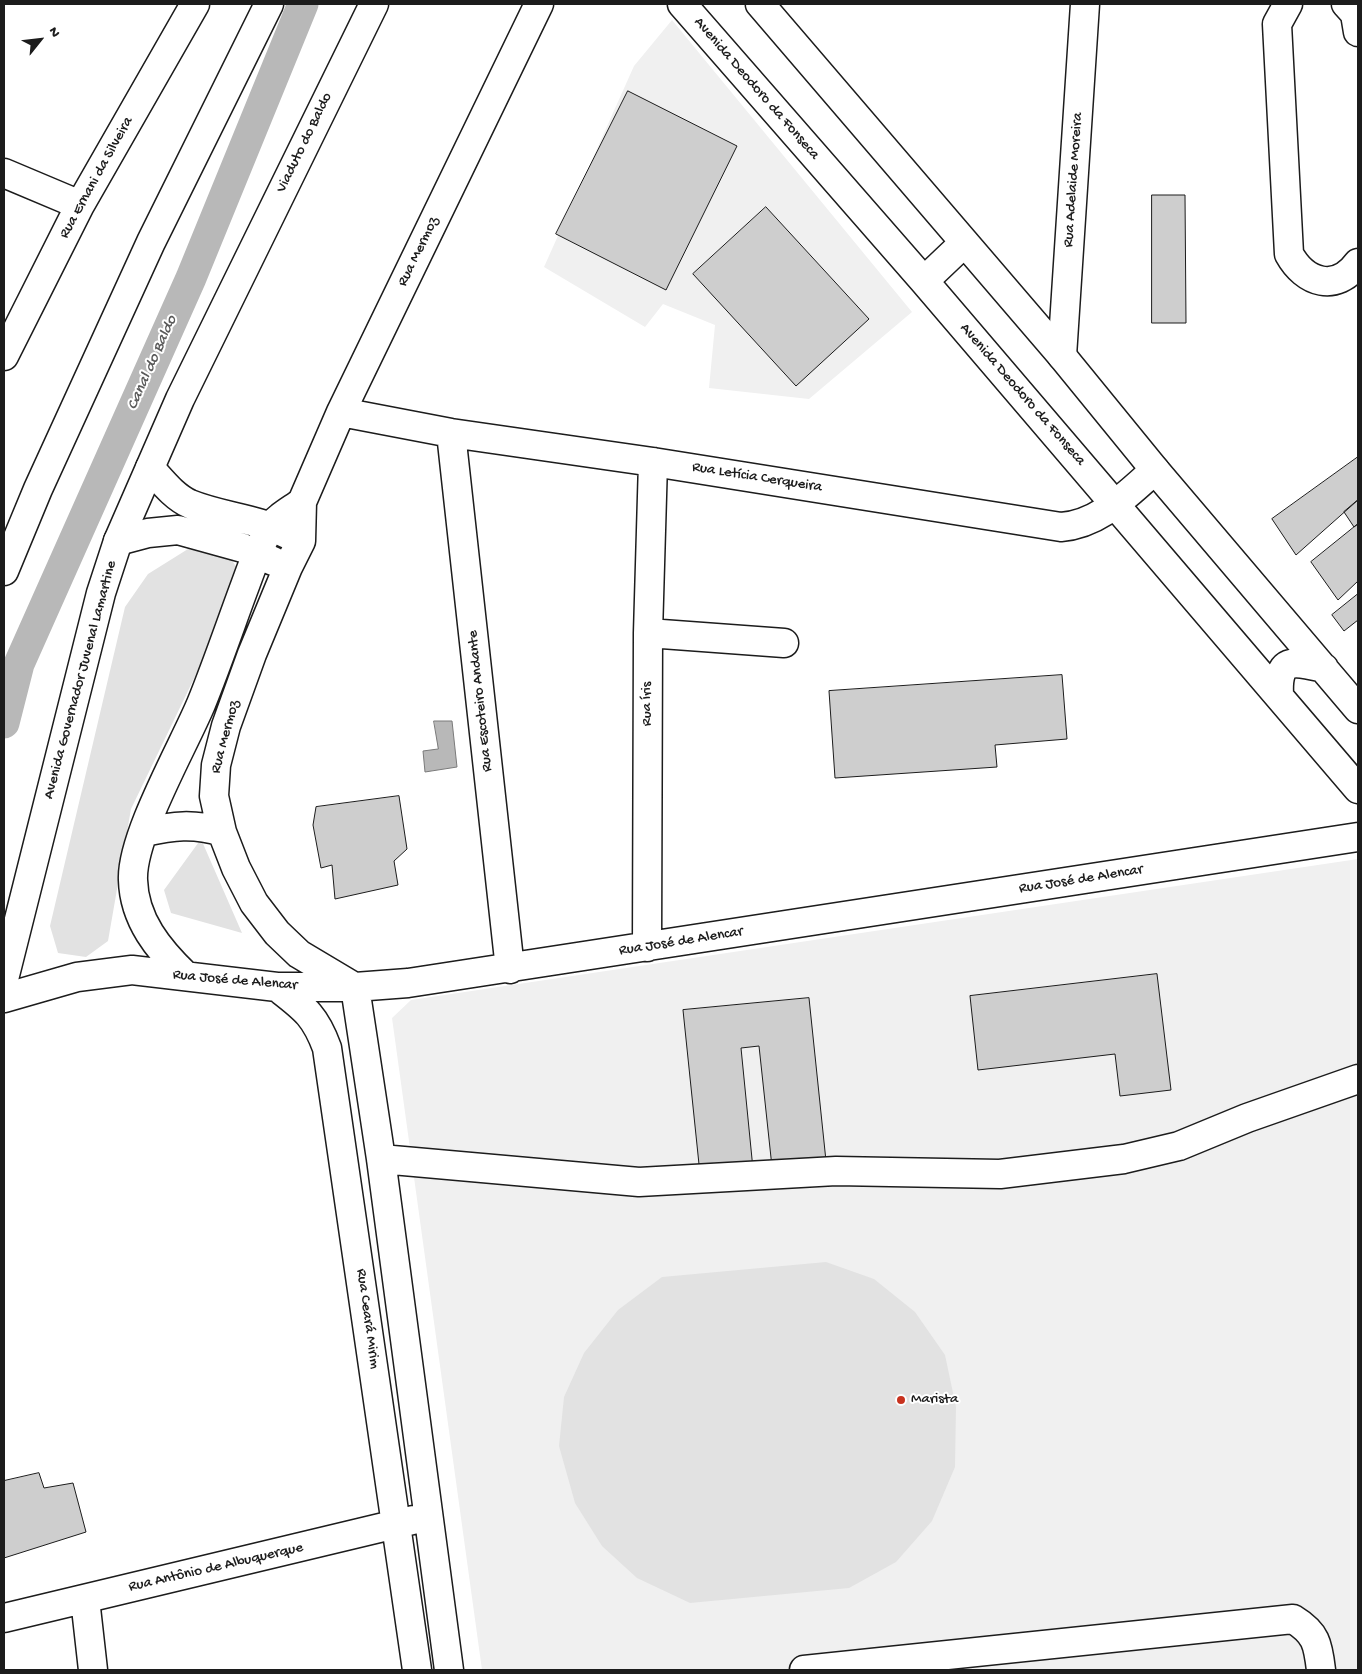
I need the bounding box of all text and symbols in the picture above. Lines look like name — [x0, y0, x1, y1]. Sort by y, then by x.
street label: Avenida Deodoro da Fonseca — [689, 14, 823, 164]
north arrow — [15, 15, 65, 65]
text: N — [44, 24, 63, 41]
street label: Viaduto do Baldo — [273, 90, 337, 196]
street label: Rua Adelaide Moreira — [1060, 112, 1088, 248]
street label: Rua Ernani da Silveira — [56, 114, 138, 242]
street label: Rua Mermoz — [394, 214, 444, 290]
water label: Canal do Baldo — [124, 313, 182, 413]
street label: Avenida Deodoro da Fonseca — [955, 320, 1089, 470]
street label: Rua Letícia Cerqueira — [691, 459, 823, 497]
street label: Avenida Governador Juvenal Lamartine — [40, 559, 122, 801]
street label: Rua Escoteiro Andante — [465, 629, 497, 773]
street label: Rua Íris — [639, 682, 657, 726]
street label: Rua Mermoz — [208, 698, 244, 776]
street label: Rua José de Alencar — [1018, 861, 1144, 899]
street label: Rua José de Alencar — [618, 923, 744, 961]
street label: Rua José de Alencar — [172, 967, 298, 995]
street label: Rua Ceará Mirim — [351, 1268, 383, 1370]
place label: Marista — [911, 1391, 958, 1409]
marker: Marista — [895, 1394, 907, 1406]
street label: Rua Antônio de Albuquerque — [127, 1539, 305, 1597]

